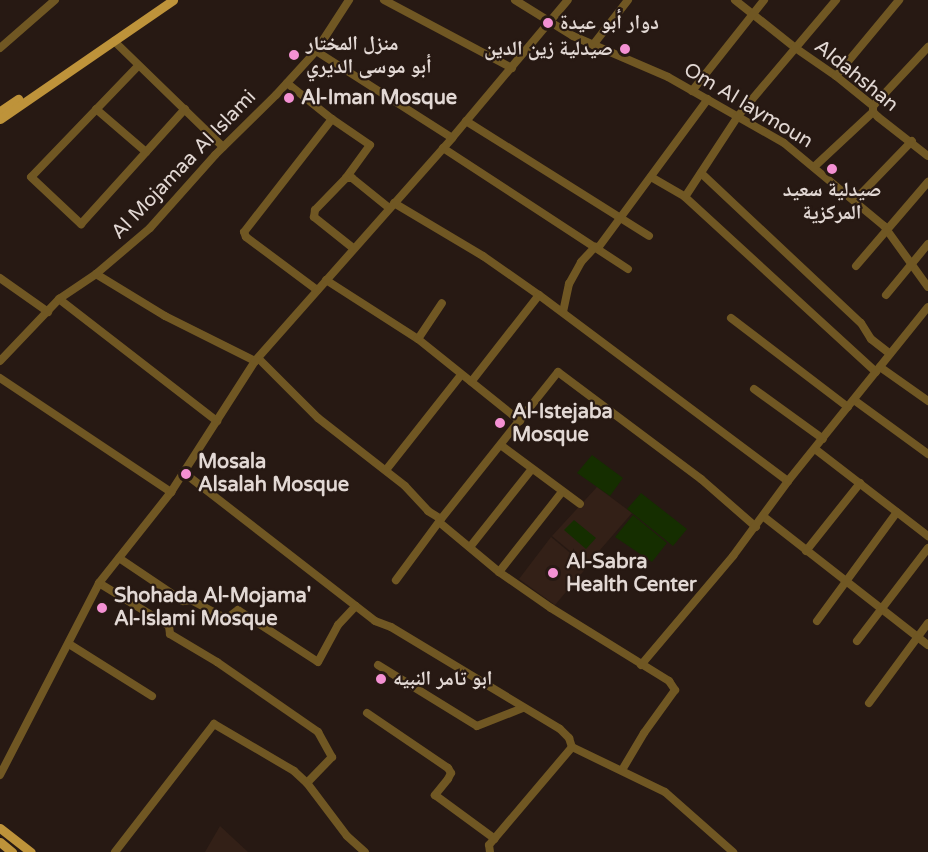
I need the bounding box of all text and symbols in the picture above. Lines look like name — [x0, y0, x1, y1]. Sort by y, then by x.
place label: دوار أبو عيدة — [560, 11, 659, 35]
marker: دوار أبو عيدة — [541, 16, 555, 30]
place label: منزل المختار أبو موسى الديري — [306, 32, 432, 79]
street label: Aldahshan — [809, 35, 903, 117]
place label: صيدلية زين الدين — [484, 37, 613, 61]
marker: صيدلية زين الدين — [618, 42, 632, 56]
marker: منزل المختار أبو موسى الديري — [287, 48, 301, 62]
street label: Om Al laymoun — [679, 58, 817, 154]
street label: Al Mojamaa Al Islami — [107, 85, 261, 245]
place label: Al-Iman Mosque — [301, 86, 457, 110]
marker: Al-Iman Mosque — [282, 91, 296, 105]
marker: صيدلية سعيد المركزية — [825, 162, 839, 176]
place label: صيدلية سعيد المركزية — [783, 179, 881, 226]
place label: Al-Istejaba Mosque — [512, 400, 613, 447]
marker: Al-Istejaba Mosque — [493, 416, 507, 430]
place label: Mosala Alsalah Mosque — [198, 450, 349, 497]
marker: Mosala Alsalah Mosque — [179, 467, 193, 481]
place label: Al-Sabra Health Center — [566, 550, 697, 597]
marker: Al-Sabra Health Center — [544, 564, 562, 582]
place label: Shohada Al-Mojama' Al-Islami Mosque — [114, 584, 311, 631]
marker: Shohada Al-Mojama' Al-Islami Mosque — [95, 601, 109, 615]
place label: ابو تامر النبيه — [393, 667, 493, 691]
marker: ابو تامر النبيه — [374, 672, 388, 686]

